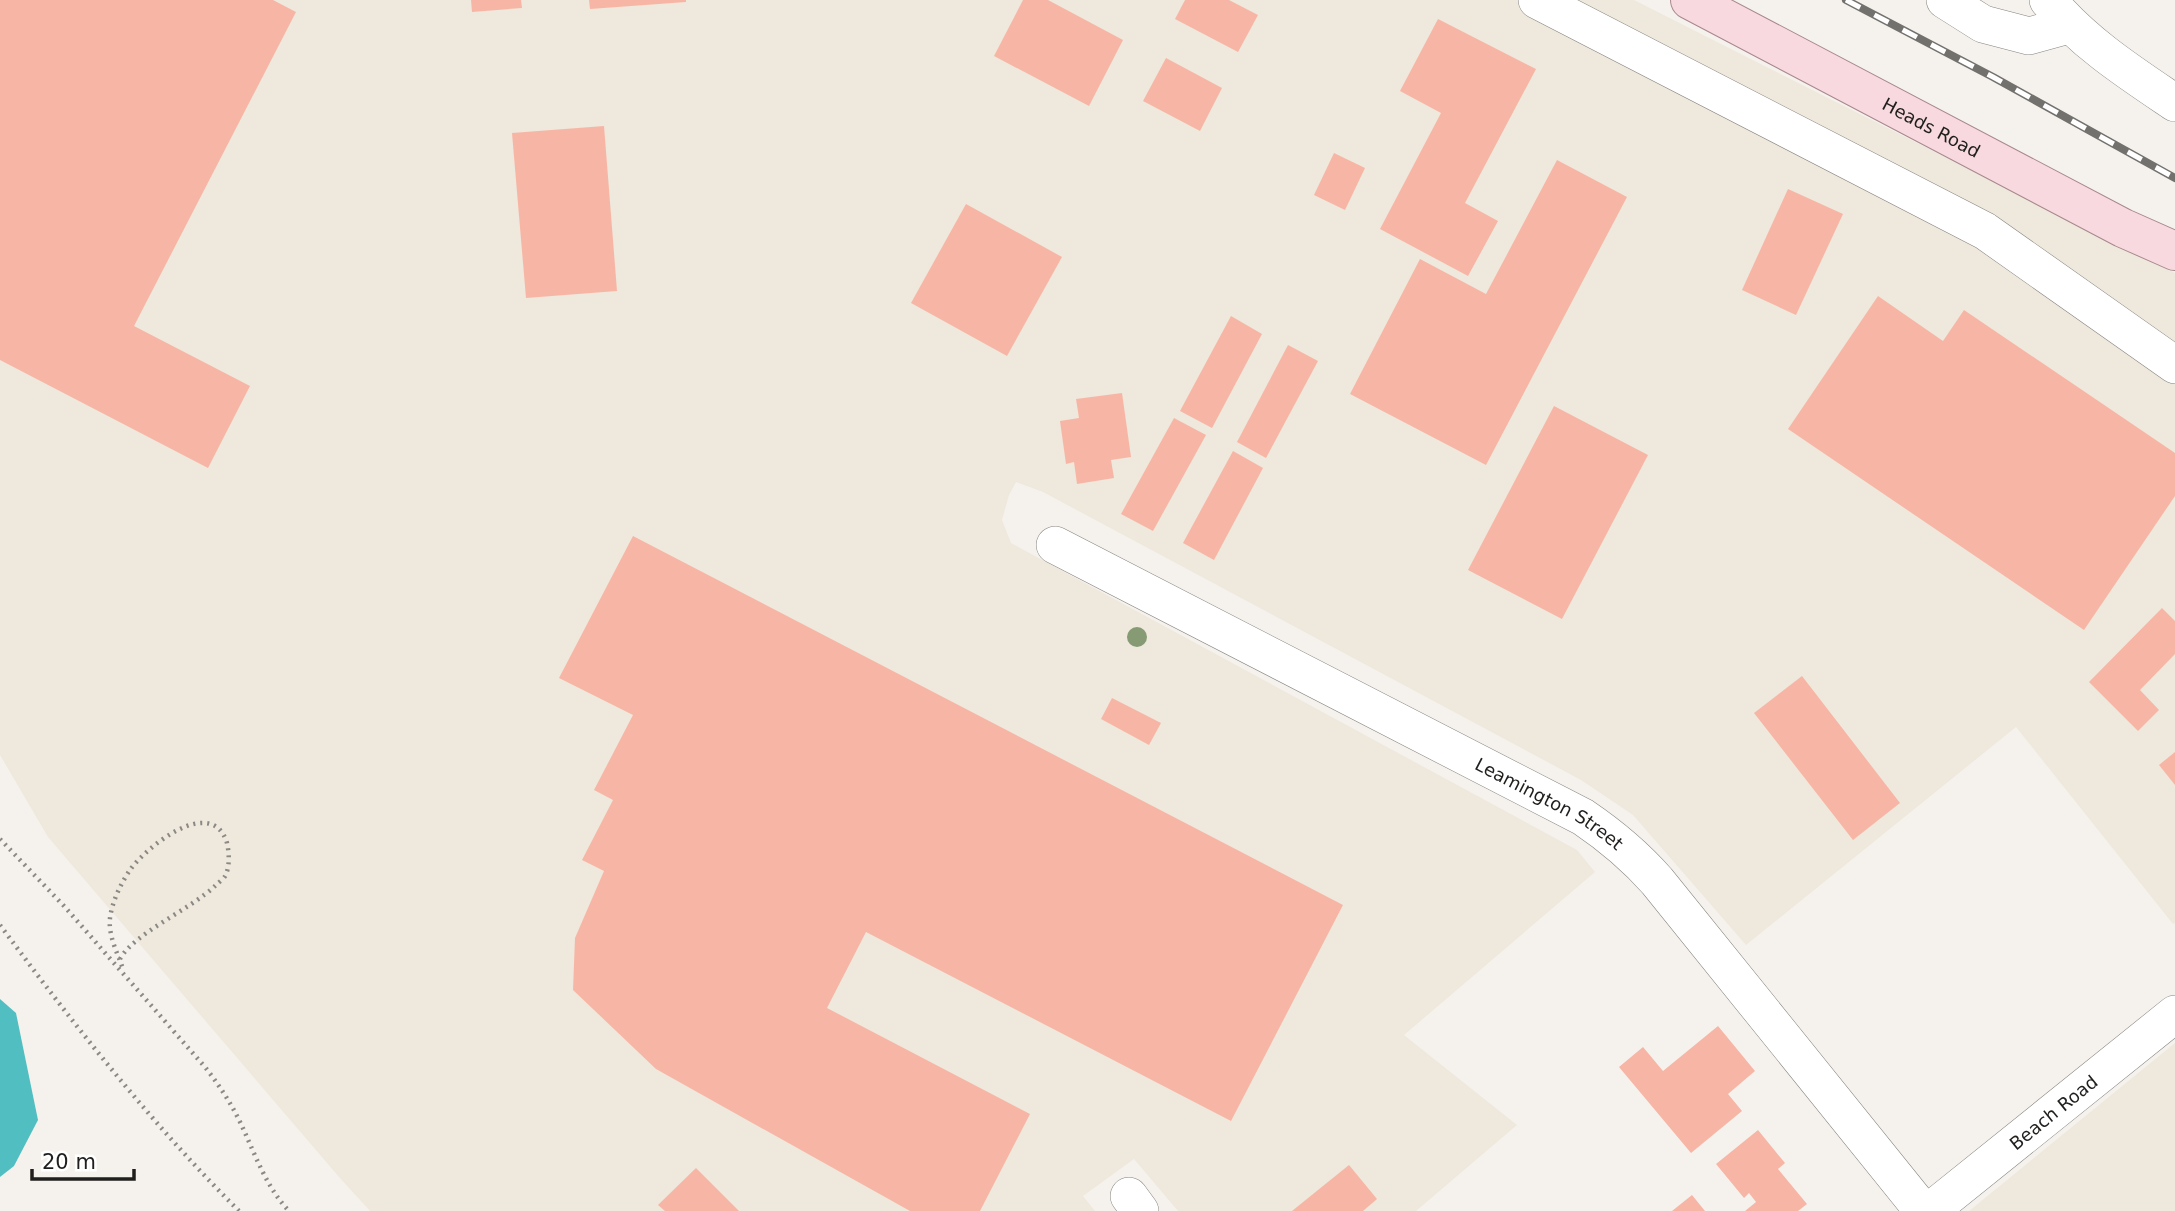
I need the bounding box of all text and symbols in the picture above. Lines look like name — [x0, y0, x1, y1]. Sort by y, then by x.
street label: Heads Road — [1879, 93, 1984, 162]
street label: Leamington Street — [1472, 753, 1628, 854]
street label: Beach Road — [2005, 1070, 2101, 1154]
scale bar — [32, 1138, 133, 1182]
text: 20 m — [42, 1150, 96, 1174]

